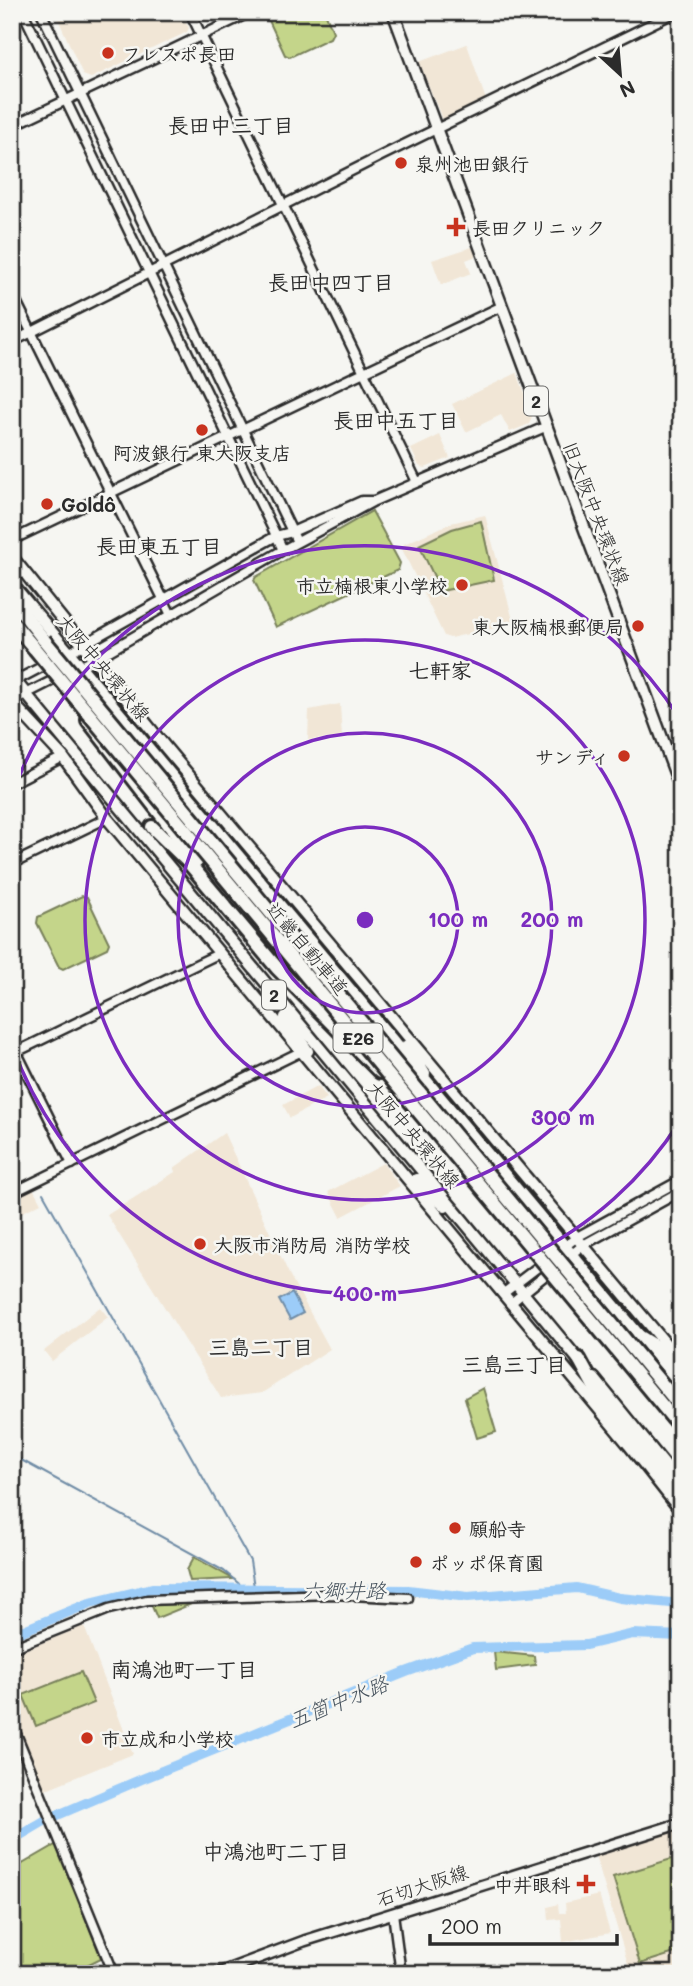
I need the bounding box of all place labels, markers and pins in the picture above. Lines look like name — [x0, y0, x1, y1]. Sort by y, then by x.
place label: フレスポ長田 — [122, 41, 236, 66]
marker: フレスポ長田 — [100, 45, 116, 61]
place label: 泉州池田銀行 — [415, 151, 529, 176]
marker: 泉州池田銀行 — [393, 155, 409, 171]
place label: 長田クリニック — [472, 215, 605, 240]
marker: 長田クリニック — [446, 217, 466, 237]
marker: 阿波銀行 東大阪支店 — [194, 422, 210, 438]
place label: 阿波銀行 東大阪支店 — [113, 440, 291, 465]
place label: Goldô — [61, 492, 116, 517]
marker: Goldô — [39, 496, 55, 512]
place label: 市立楠根東小学校 — [296, 573, 448, 598]
marker: 市立楠根東小学校 — [454, 577, 470, 593]
place label: 東大阪楠根郵便局 — [472, 614, 624, 639]
marker: 東大阪楠根郵便局 — [630, 618, 646, 634]
place label: サンディ — [535, 744, 610, 769]
marker: サンディ — [616, 748, 632, 764]
centre of rings — [353, 908, 377, 932]
place label: 大阪市消防局 消防学校 — [214, 1232, 411, 1257]
marker: 大阪市消防局 消防学校 — [192, 1236, 208, 1252]
place label: 願船寺 — [469, 1516, 526, 1541]
marker: 願船寺 — [447, 1520, 463, 1536]
place label: ポッポ保育園 — [430, 1550, 544, 1575]
marker: ポッポ保育園 — [408, 1554, 424, 1570]
place label: 市立成和小学校 — [101, 1726, 234, 1751]
marker: 市立成和小学校 — [79, 1730, 95, 1746]
place label: 中井眼科 — [494, 1872, 571, 1897]
marker: 中井眼科 — [576, 1874, 596, 1894]

